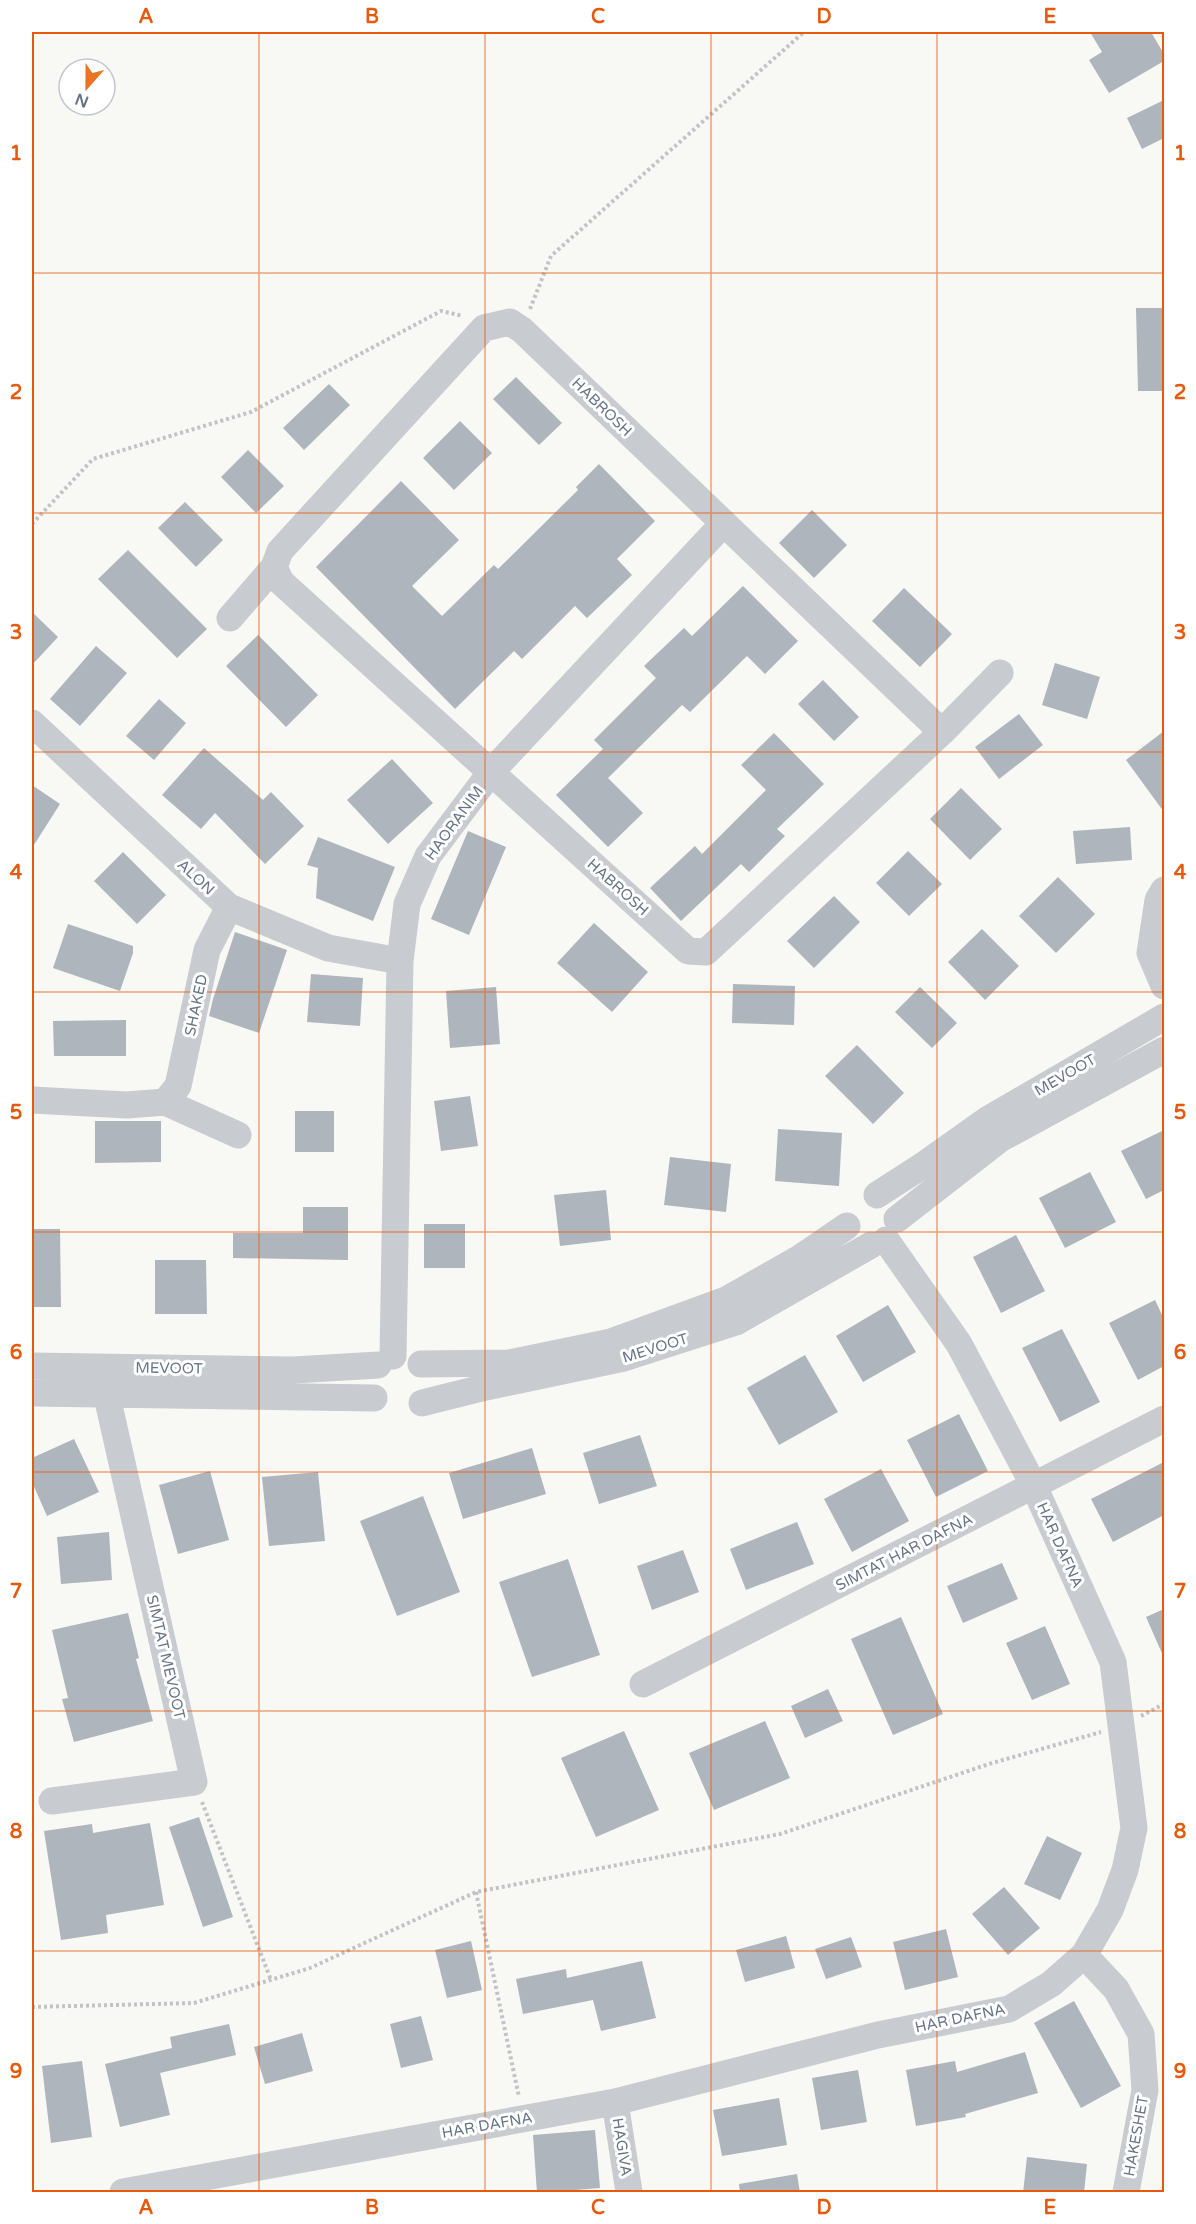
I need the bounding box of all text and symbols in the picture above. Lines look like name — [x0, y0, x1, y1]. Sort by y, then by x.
text: A — [139, 5, 154, 29]
text: B — [365, 5, 379, 29]
text: C — [591, 5, 605, 29]
text: D — [816, 5, 832, 29]
text: E — [1044, 5, 1057, 29]
north arrow — [57, 57, 117, 117]
text: N — [72, 88, 92, 112]
text: 1 — [10, 142, 22, 166]
text: 1 — [1174, 142, 1186, 166]
street label: HABROSH — [568, 374, 636, 440]
text: 2 — [10, 381, 22, 405]
text: 2 — [1174, 381, 1186, 405]
text: 3 — [10, 621, 22, 645]
text: 3 — [1174, 621, 1186, 645]
street label: HAORANIM — [421, 782, 487, 864]
street label: ALON — [174, 855, 218, 899]
street label: HABROSH — [584, 855, 652, 919]
text: 4 — [10, 861, 23, 885]
text: 4 — [1174, 861, 1187, 885]
street label: SHAKED — [181, 972, 211, 1038]
street label: MEVOOT — [1031, 1050, 1099, 1100]
text: 5 — [10, 1101, 22, 1125]
text: 5 — [1174, 1101, 1186, 1125]
street label: MEVOOT — [620, 1330, 690, 1366]
text: 6 — [10, 1341, 22, 1365]
text: 6 — [1174, 1341, 1186, 1365]
street label: MEVOOT — [135, 1358, 203, 1378]
street label: HAR DAFNA — [1033, 1499, 1087, 1591]
street label: SIMTAT HAR DAFNA — [833, 1510, 975, 1594]
text: 7 — [10, 1580, 22, 1604]
text: 7 — [1174, 1580, 1186, 1604]
street label: SIMTAT MEVOOT — [143, 1593, 189, 1721]
text: 8 — [10, 1820, 22, 1844]
text: 8 — [1174, 1820, 1186, 1844]
street label: HAR DAFNA — [913, 2000, 1007, 2036]
text: 9 — [10, 2060, 22, 2084]
text: 9 — [1174, 2060, 1186, 2084]
street label: HAKESHET — [1120, 2094, 1152, 2178]
street label: HAR DAFNA — [440, 2108, 534, 2142]
street label: HAGIVA — [609, 2117, 635, 2177]
text: A — [139, 2196, 154, 2220]
text: B — [365, 2196, 379, 2220]
text: C — [591, 2196, 605, 2220]
text: D — [816, 2196, 832, 2220]
text: E — [1044, 2196, 1057, 2220]

